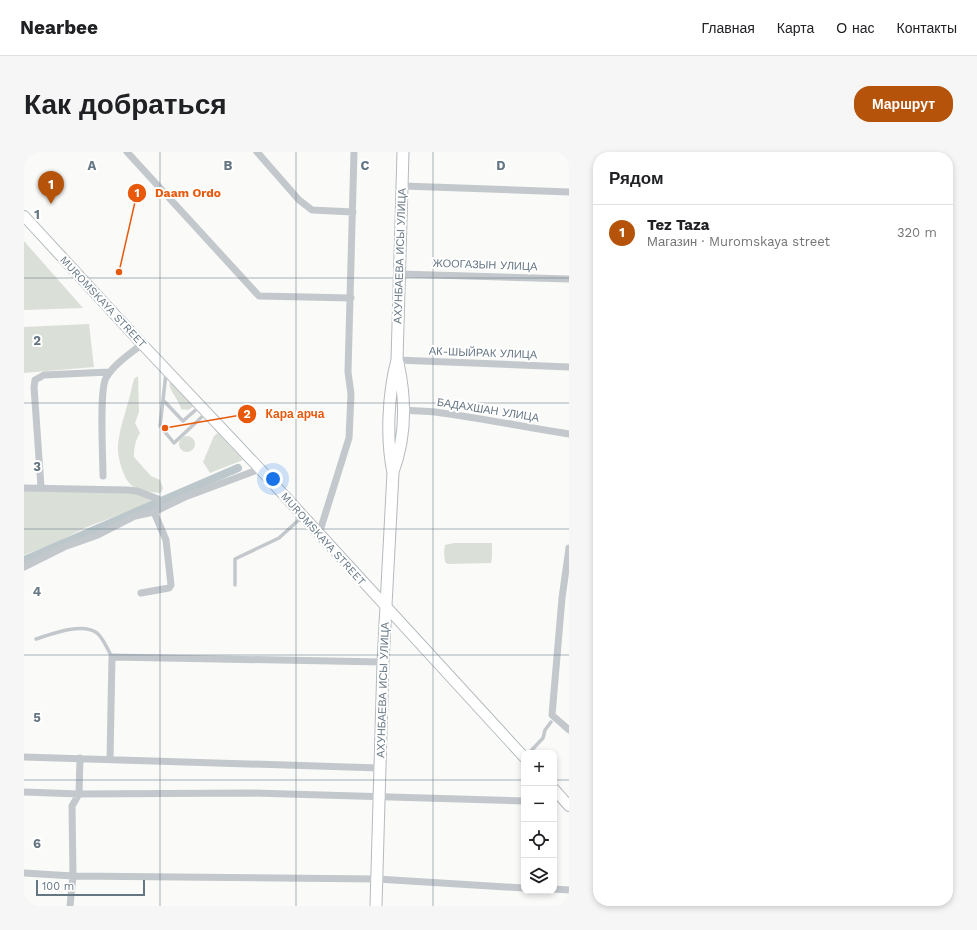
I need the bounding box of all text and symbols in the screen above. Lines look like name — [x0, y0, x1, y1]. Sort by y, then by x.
text: Nearbee — [20, 16, 98, 39]
text: Главная — [702, 20, 755, 36]
text: Карта — [777, 20, 814, 36]
text: О нас — [836, 20, 875, 36]
text: Контакты — [897, 20, 957, 36]
button: Маршрут — [854, 86, 953, 122]
text: Как добраться — [24, 88, 227, 121]
text: A — [88, 158, 97, 173]
text: B — [224, 158, 233, 173]
text: C — [361, 158, 370, 173]
text: D — [496, 158, 506, 173]
text: Рядом — [609, 168, 664, 188]
pin: 1 — [38, 171, 64, 204]
callout: Daam Ordo — [127, 181, 229, 205]
text: 1 — [134, 186, 140, 200]
text: Daam Ordo — [155, 186, 221, 200]
street label: АХУНБАЕВА ИСЫ УЛИЦА — [391, 187, 409, 324]
text: 1 — [34, 207, 40, 222]
text: Tez Taza — [647, 216, 709, 234]
text: 1 — [619, 225, 625, 240]
text: 320 m — [897, 225, 937, 240]
text: Магазин · Muromskaya street — [647, 234, 830, 249]
street label: MUROMSKAYA STREET — [57, 254, 149, 351]
street label: ЖООГАЗЫН УЛИЦА — [432, 257, 538, 273]
text: 2 — [33, 333, 41, 348]
street label: АК-ШЫЙРАК УЛИЦА — [429, 345, 538, 361]
street label: БАДАХШАН УЛИЦА — [436, 396, 541, 425]
callout: Кара арча — [237, 402, 332, 426]
text: 2 — [243, 407, 251, 421]
text: Кара арча — [266, 407, 325, 421]
text: 3 — [33, 459, 41, 474]
your location — [263, 469, 283, 489]
street label: MUROMSKAYA STREET — [278, 490, 368, 588]
text: 4 — [33, 584, 42, 599]
street label: АХУНБАЕВА ИСЫ УЛИЦА — [374, 621, 392, 758]
text: 5 — [33, 710, 41, 725]
map controls — [521, 750, 557, 894]
button: + — [521, 750, 557, 786]
button: − — [521, 786, 557, 822]
button: locate — [521, 822, 557, 858]
text: 6 — [33, 836, 41, 851]
button: layers — [521, 858, 557, 894]
scale bar — [36, 878, 145, 897]
text: 100 m — [42, 880, 74, 893]

